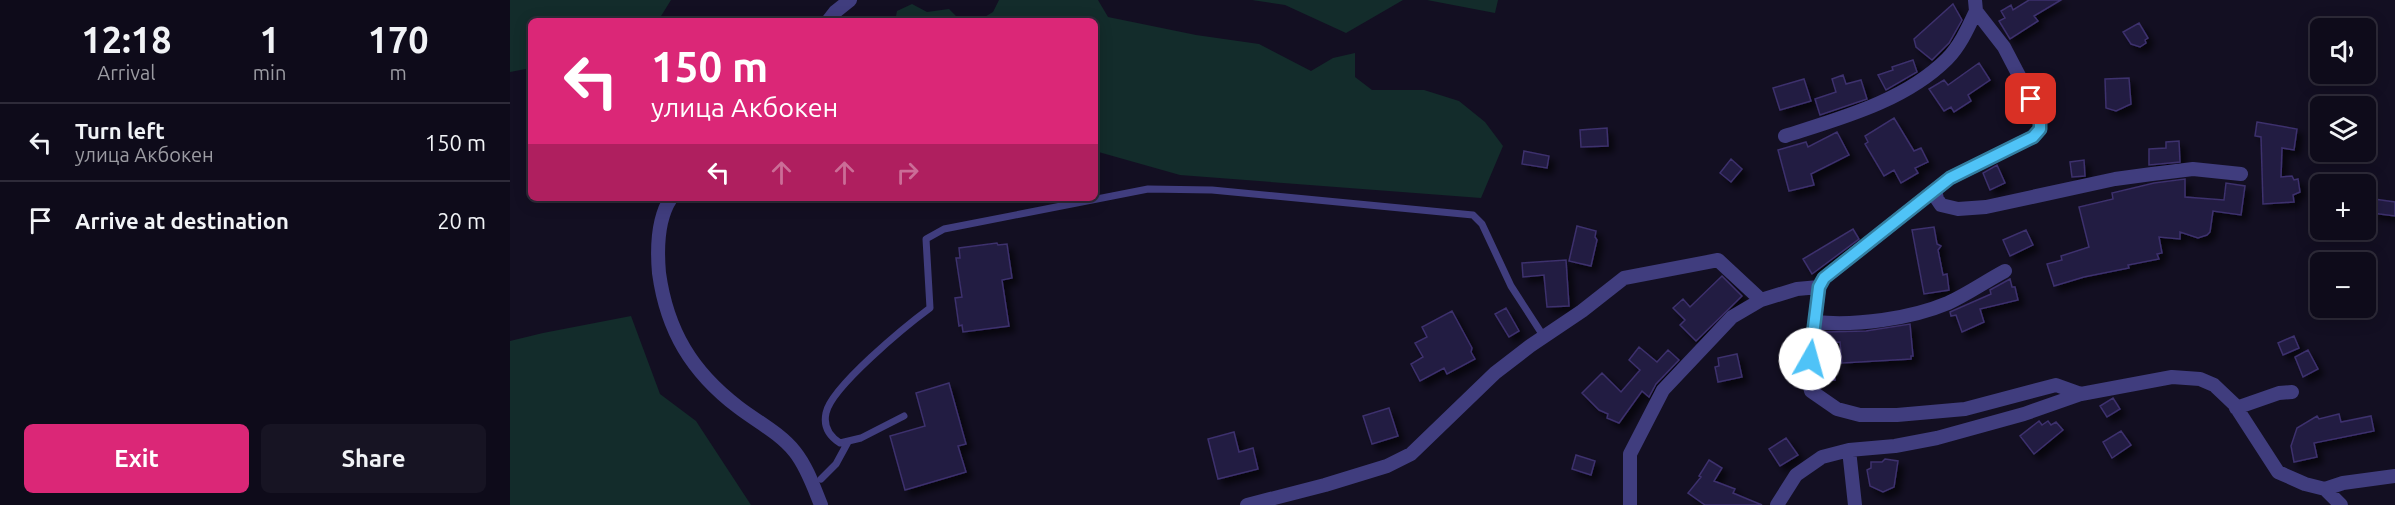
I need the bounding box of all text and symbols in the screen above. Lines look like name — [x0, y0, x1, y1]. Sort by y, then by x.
map controls — [2310, 18, 2376, 318]
button: sound — [2310, 18, 2376, 84]
text: 12:18 — [81, 19, 171, 60]
text: 1 — [259, 19, 280, 60]
text: 170 — [368, 19, 429, 60]
icon: left — [552, 42, 630, 120]
text: 150 m — [651, 43, 768, 90]
text: Arrival — [97, 61, 156, 84]
text: min — [253, 61, 286, 84]
text: m — [390, 61, 407, 84]
pin — [2005, 73, 2056, 124]
icon: arrive — [2014, 82, 2047, 115]
text: улица Акбокен — [651, 92, 838, 122]
button: layers — [2310, 96, 2376, 162]
text: Turn left — [75, 118, 165, 143]
icon: left — [24, 126, 57, 159]
text: 150 m — [425, 130, 486, 155]
text: улица Акбокен — [75, 143, 214, 166]
icon: left — [702, 156, 735, 189]
icon: ahead — [765, 156, 798, 189]
icon: ahead — [828, 156, 861, 189]
icon: right — [891, 156, 924, 189]
button: + — [2310, 174, 2376, 240]
icon: arrive — [24, 204, 57, 237]
text: Arrive at destination — [75, 208, 289, 233]
text: 20 m — [437, 208, 486, 233]
button: − — [2310, 252, 2376, 318]
position arrow — [1778, 327, 1842, 391]
button: Exit — [24, 424, 249, 493]
button: Share — [261, 424, 486, 493]

